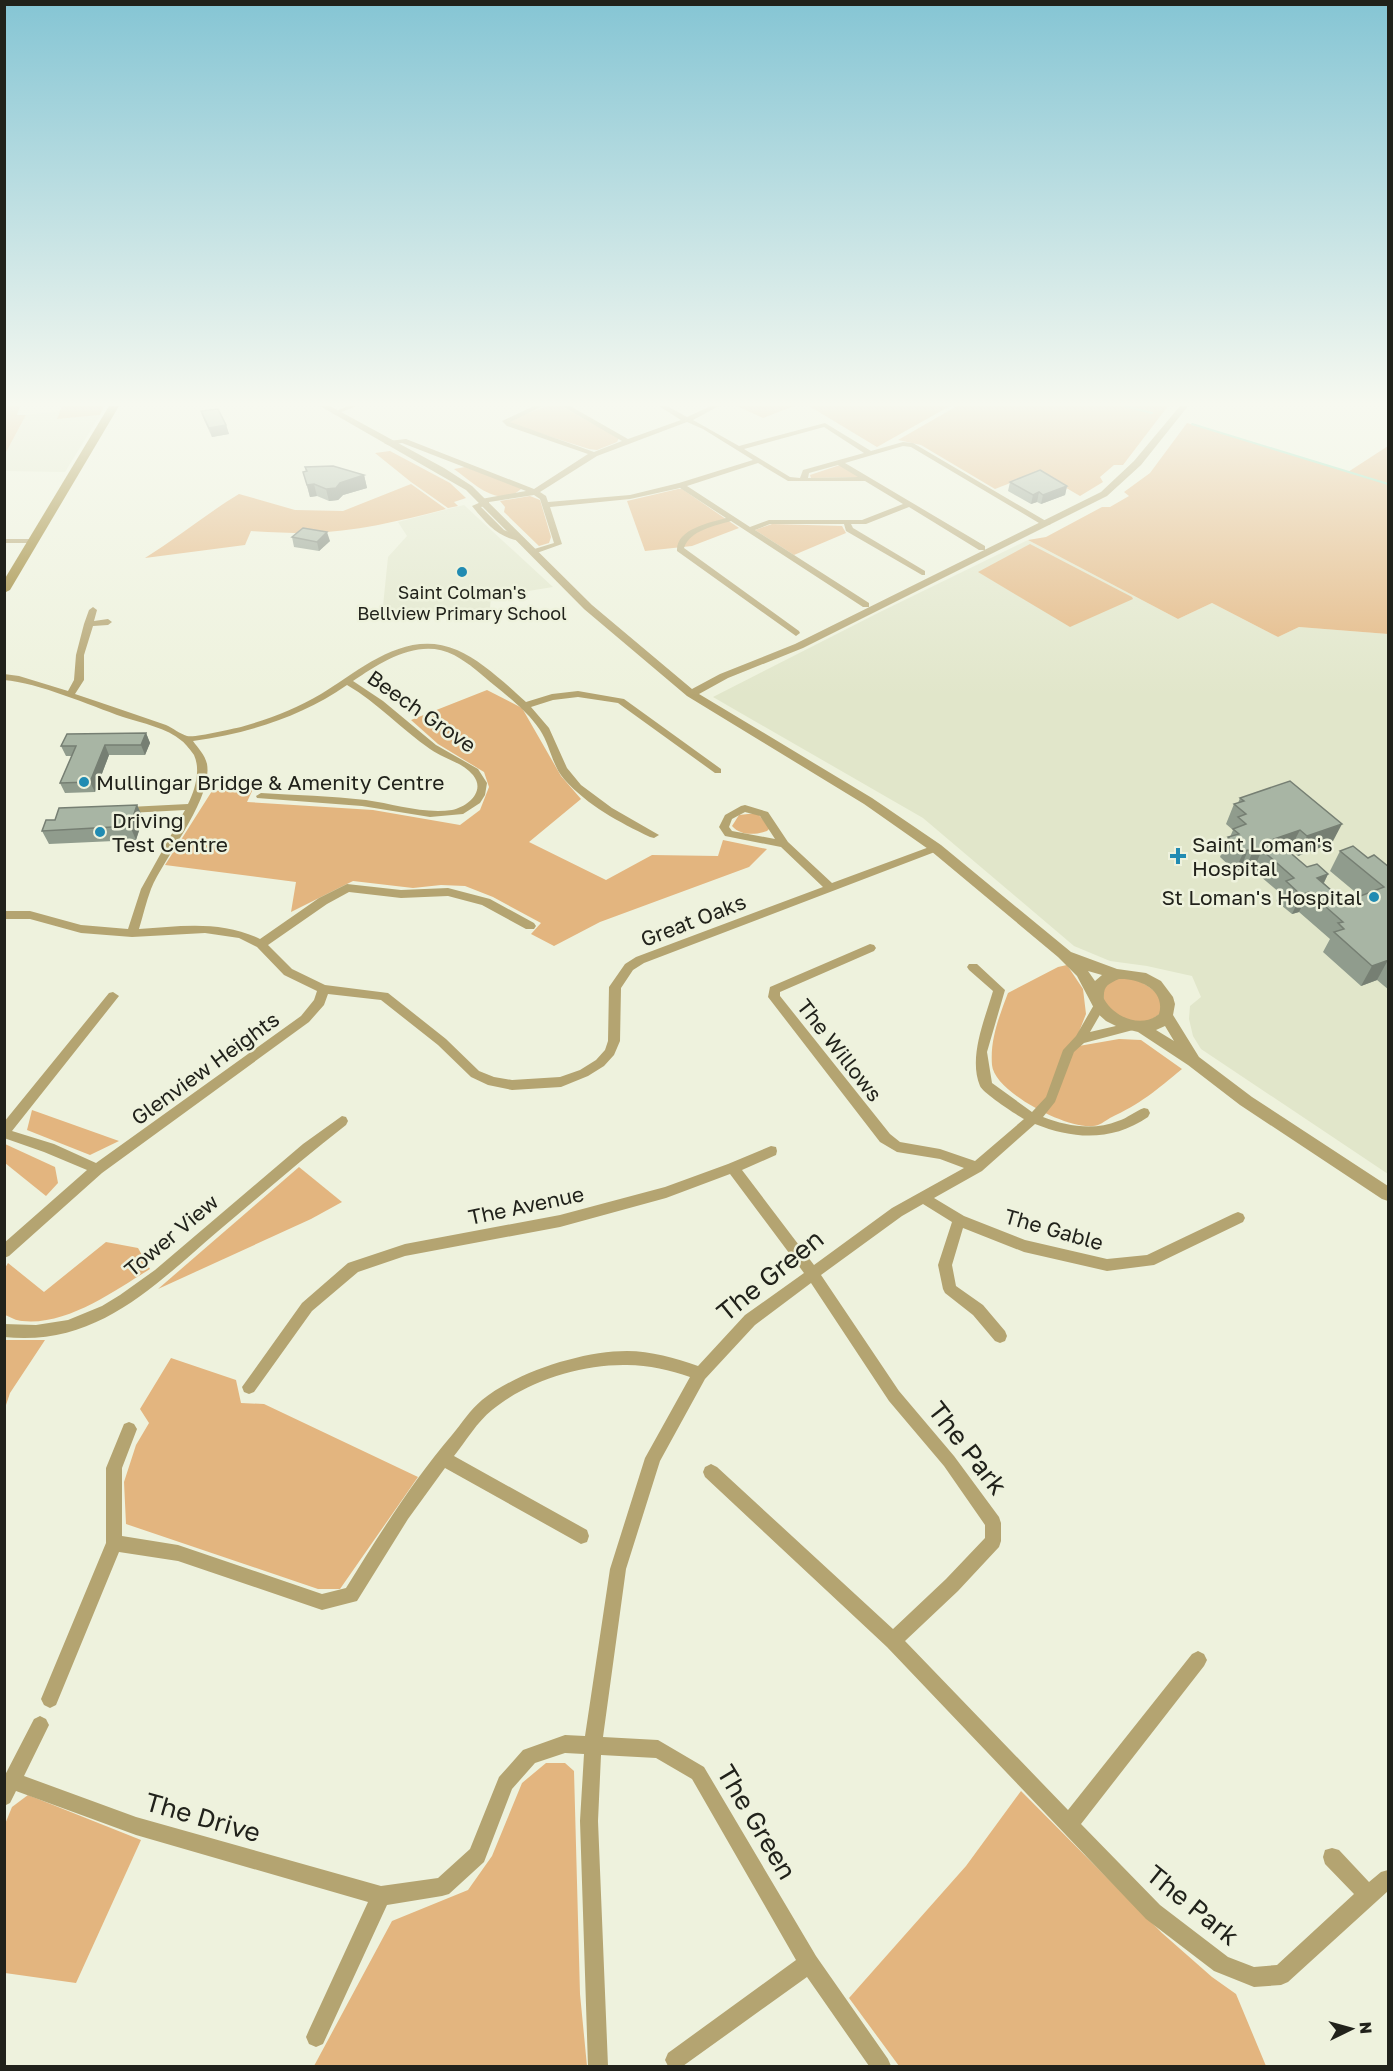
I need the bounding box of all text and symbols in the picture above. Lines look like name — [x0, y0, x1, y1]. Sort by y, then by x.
marker: Saint Colman's Bellview Primary School — [455, 565, 469, 579]
place label: Saint Colman's Bellview Primary School — [357, 581, 567, 624]
street label: Beech Grove — [363, 664, 481, 758]
place label: Mullingar Bridge & Amenity Centre — [96, 769, 444, 795]
marker: Mullingar Bridge & Amenity Centre — [77, 775, 91, 789]
place label: Driving Test Centre — [112, 807, 228, 857]
marker: Driving Test Centre — [93, 825, 107, 839]
place label: Saint Loman's Hospital — [1192, 831, 1333, 881]
marker: Saint Loman's Hospital — [1169, 847, 1187, 865]
place label: St Loman's Hospital — [1162, 884, 1362, 910]
street label: Great Oaks — [637, 888, 749, 952]
marker: St Loman's Hospital — [1367, 890, 1381, 904]
street label: The Willows — [792, 994, 888, 1106]
street label: Glenview Heights — [126, 1006, 284, 1130]
street label: The Avenue — [466, 1180, 586, 1230]
street label: Tower View — [119, 1188, 223, 1282]
street label: The Gable — [1002, 1202, 1106, 1256]
street label: The Green — [710, 1223, 830, 1327]
street label: The Park — [922, 1395, 1014, 1501]
street label: The Green — [711, 1759, 803, 1885]
street label: The Drive — [142, 1786, 264, 1848]
street label: The Park — [1141, 1858, 1246, 1952]
north arrow — [1321, 1999, 1381, 2059]
text: N — [1355, 2021, 1376, 2035]

